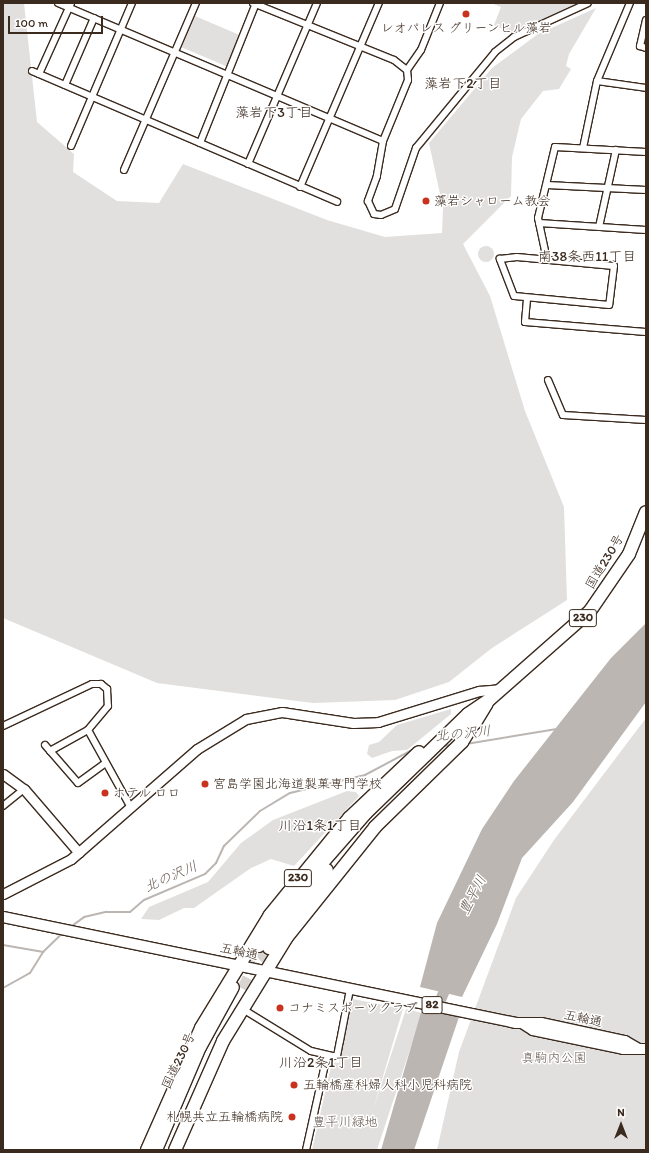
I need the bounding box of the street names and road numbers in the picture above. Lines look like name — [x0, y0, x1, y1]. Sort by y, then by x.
street label: 国道230号 — [583, 532, 627, 592]
road number: 230 — [568, 608, 598, 628]
road number: 230 — [283, 868, 313, 888]
street label: 五輪通 — [218, 940, 260, 964]
road number: 82 — [421, 995, 443, 1015]
street label: 五輪通 — [562, 1007, 604, 1031]
street label: 国道230号 — [159, 1030, 199, 1092]

